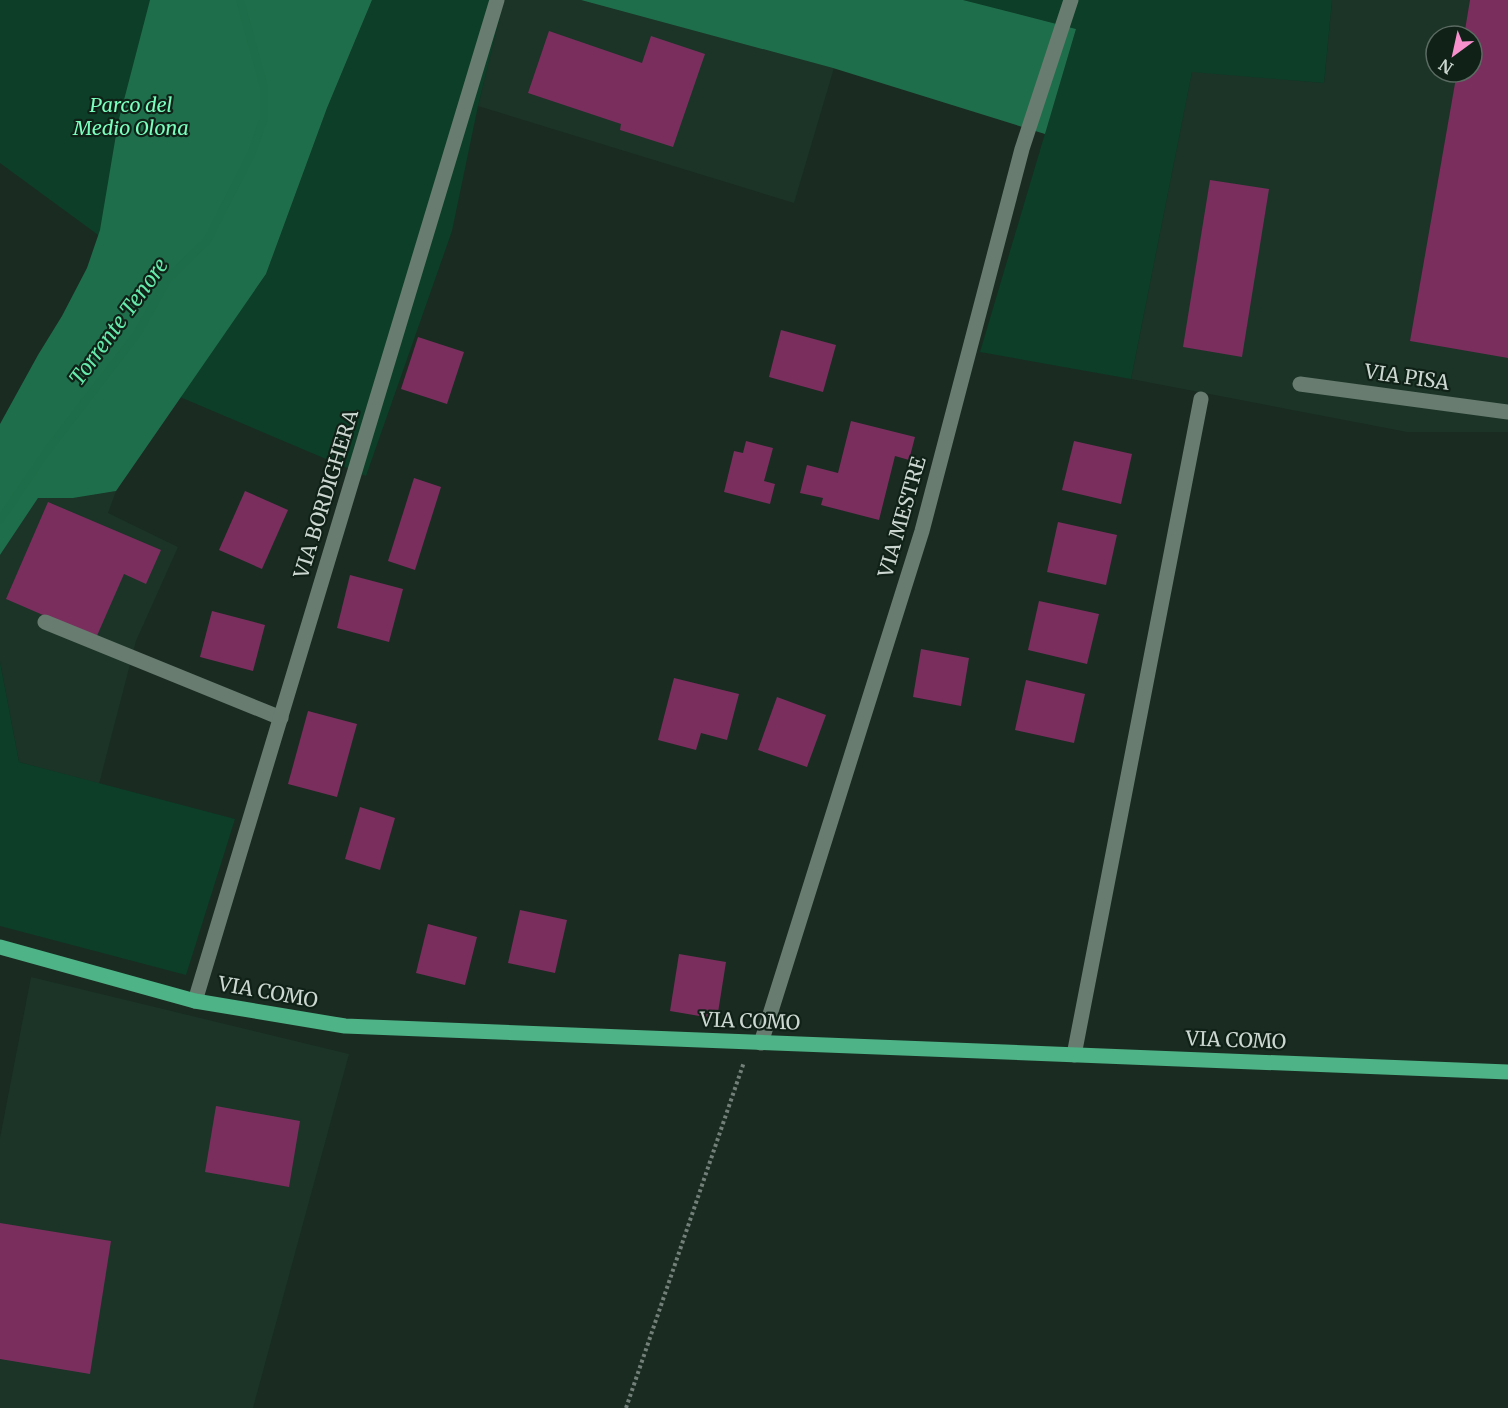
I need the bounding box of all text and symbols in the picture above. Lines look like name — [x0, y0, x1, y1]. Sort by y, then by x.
north arrow — [1424, 24, 1484, 84]
text: N — [1435, 55, 1457, 78]
park label: Parco del Medio Olona — [72, 92, 189, 140]
water label: Torrente Tenore — [63, 253, 174, 391]
street label: VIA PISA — [1362, 358, 1452, 395]
street label: VIA BORDIGHERA — [288, 406, 363, 582]
street label: VIA MESTRE — [872, 453, 931, 581]
street label: VIA COMO — [215, 970, 320, 1013]
street label: VIA COMO — [698, 1006, 801, 1035]
street label: VIA COMO — [1184, 1025, 1287, 1054]

